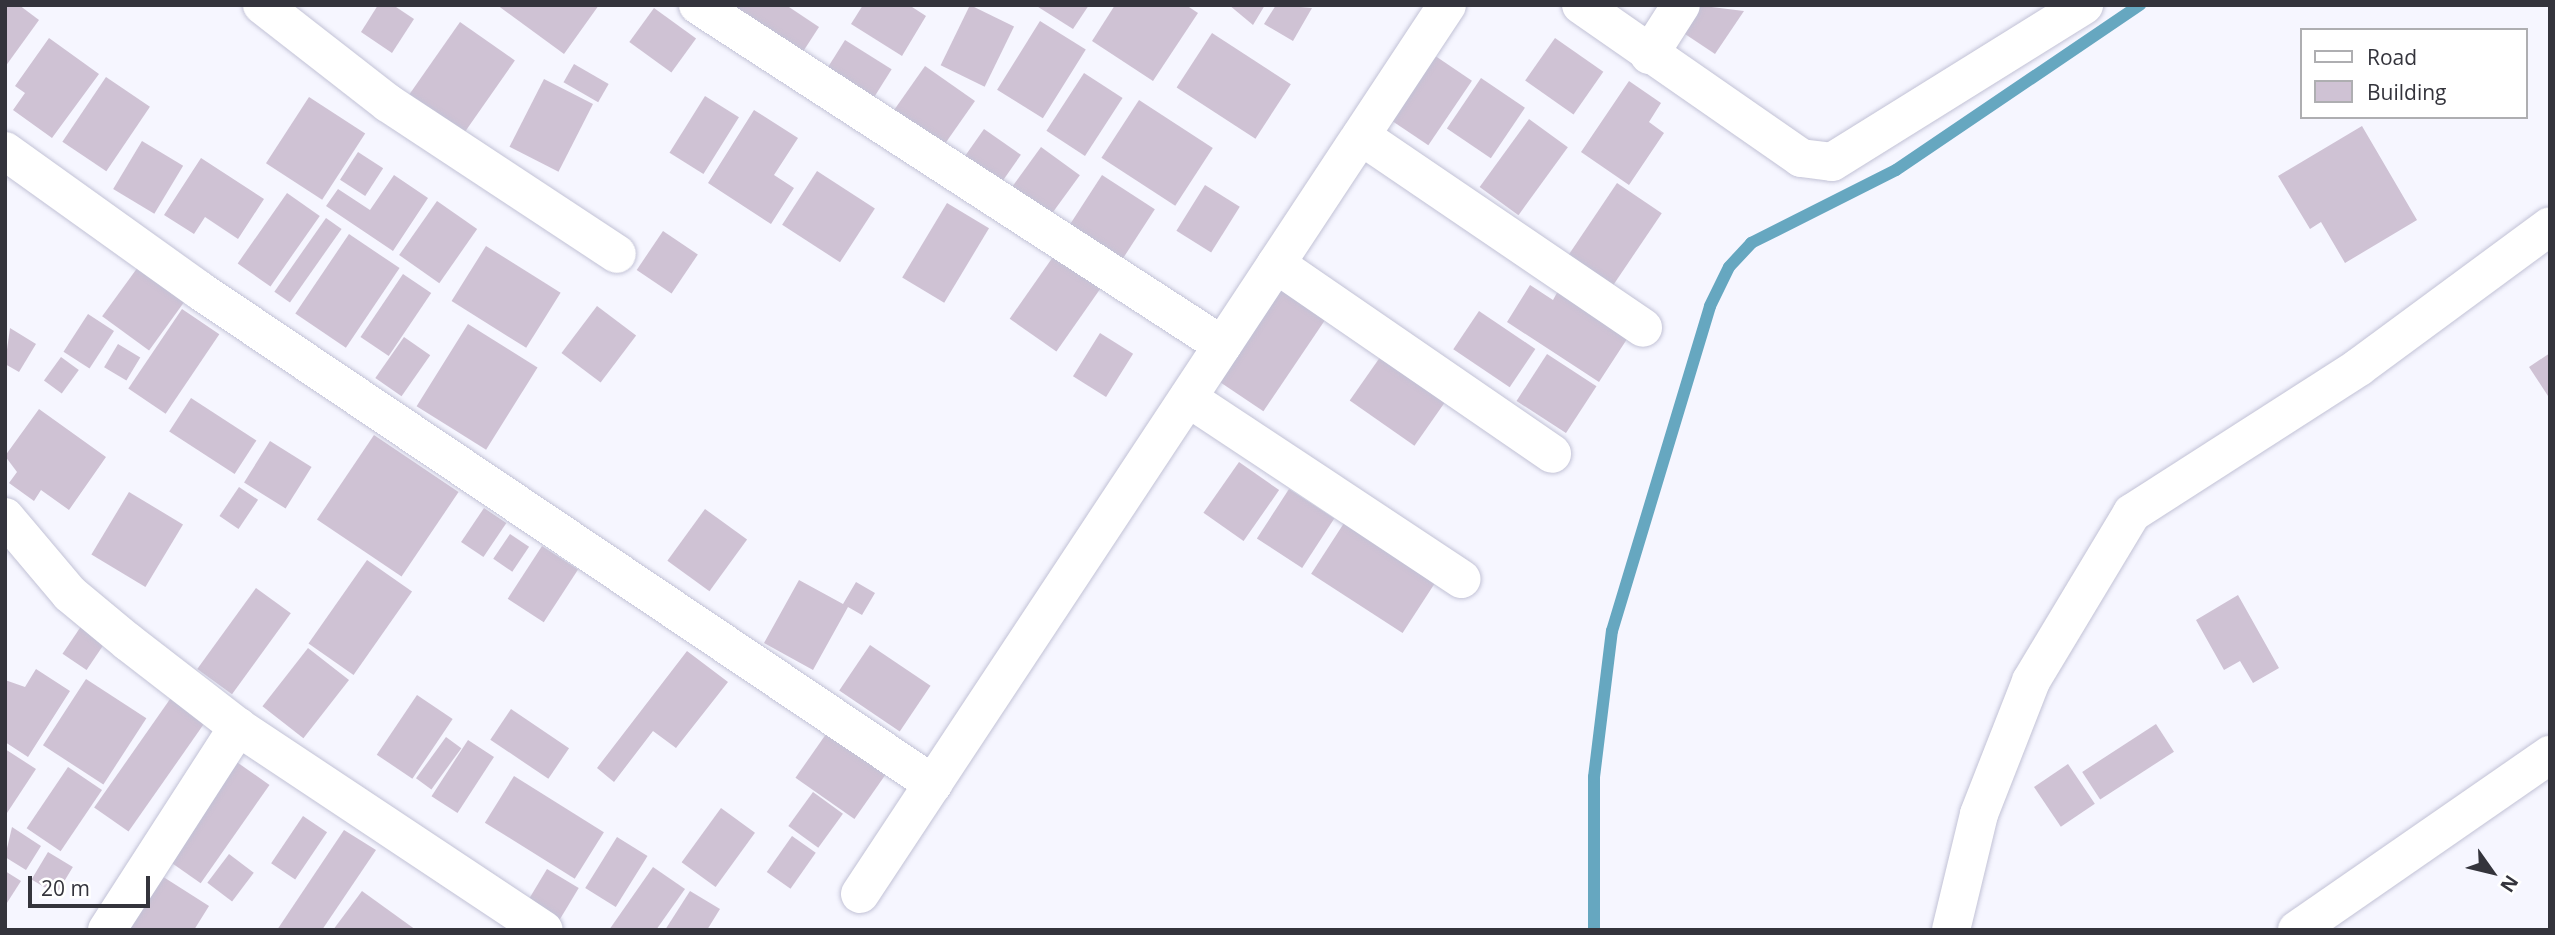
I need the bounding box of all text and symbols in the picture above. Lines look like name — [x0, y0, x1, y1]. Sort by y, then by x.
legend — [2300, 28, 2527, 119]
text: Road — [2367, 43, 2417, 71]
text: Building — [2367, 78, 2446, 106]
north arrow — [2457, 837, 2527, 907]
scale bar — [32, 862, 154, 906]
text: N — [2494, 870, 2525, 897]
text: 20 m — [41, 874, 90, 902]

